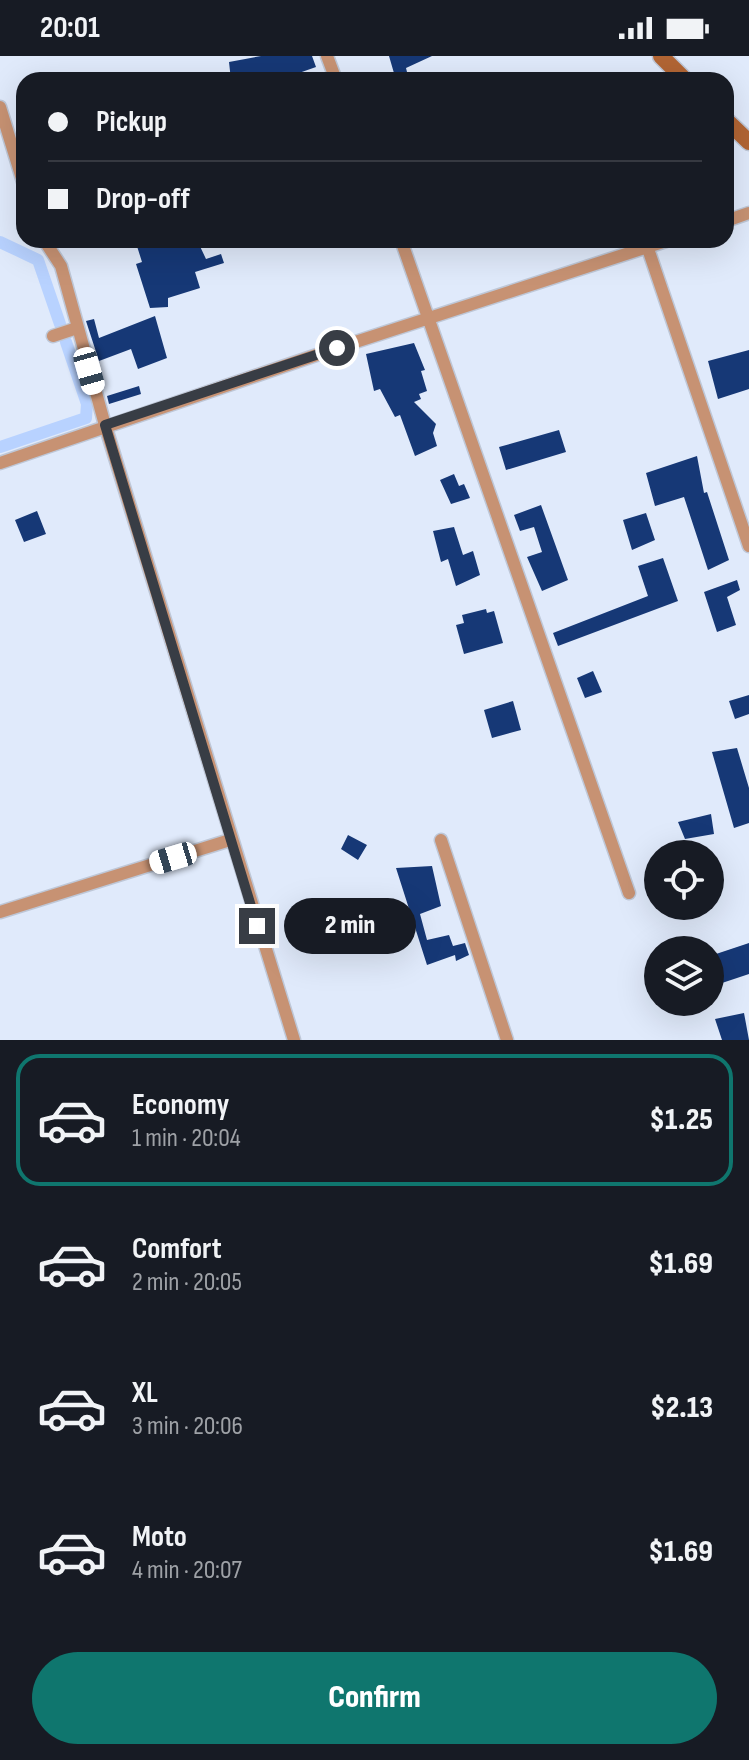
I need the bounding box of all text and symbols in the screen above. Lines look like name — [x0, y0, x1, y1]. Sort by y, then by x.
text: 20:01 — [40, 10, 100, 46]
text: Pickup — [96, 104, 167, 140]
text: Drop-off — [96, 181, 190, 217]
route start — [319, 330, 355, 366]
car — [71, 345, 107, 397]
car — [147, 840, 199, 876]
map controls — [644, 840, 724, 1016]
button: locate — [644, 840, 724, 920]
callout: 2 min — [285, 898, 417, 954]
route end — [239, 908, 275, 944]
text: 2 min — [325, 910, 375, 941]
button: layers — [644, 936, 724, 1016]
icon: car — [36, 1084, 108, 1156]
text: Economy — [132, 1087, 229, 1123]
text: $1.25 — [650, 1102, 713, 1138]
text: 1 min · 20:04 — [132, 1123, 241, 1154]
icon: car — [36, 1228, 108, 1300]
text: Comfort — [132, 1231, 222, 1267]
text: $1.69 — [649, 1246, 713, 1282]
text: 2 min · 20:05 — [132, 1267, 242, 1298]
icon: car — [36, 1372, 108, 1444]
text: XL — [132, 1375, 158, 1411]
text: $2.13 — [650, 1390, 713, 1426]
text: 3 min · 20:06 — [132, 1411, 243, 1442]
icon: car — [36, 1516, 108, 1588]
text: Moto — [132, 1519, 187, 1555]
text: $1.69 — [649, 1534, 713, 1570]
text: 4 min · 20:07 — [132, 1555, 242, 1586]
button: Confirm — [32, 1652, 717, 1744]

